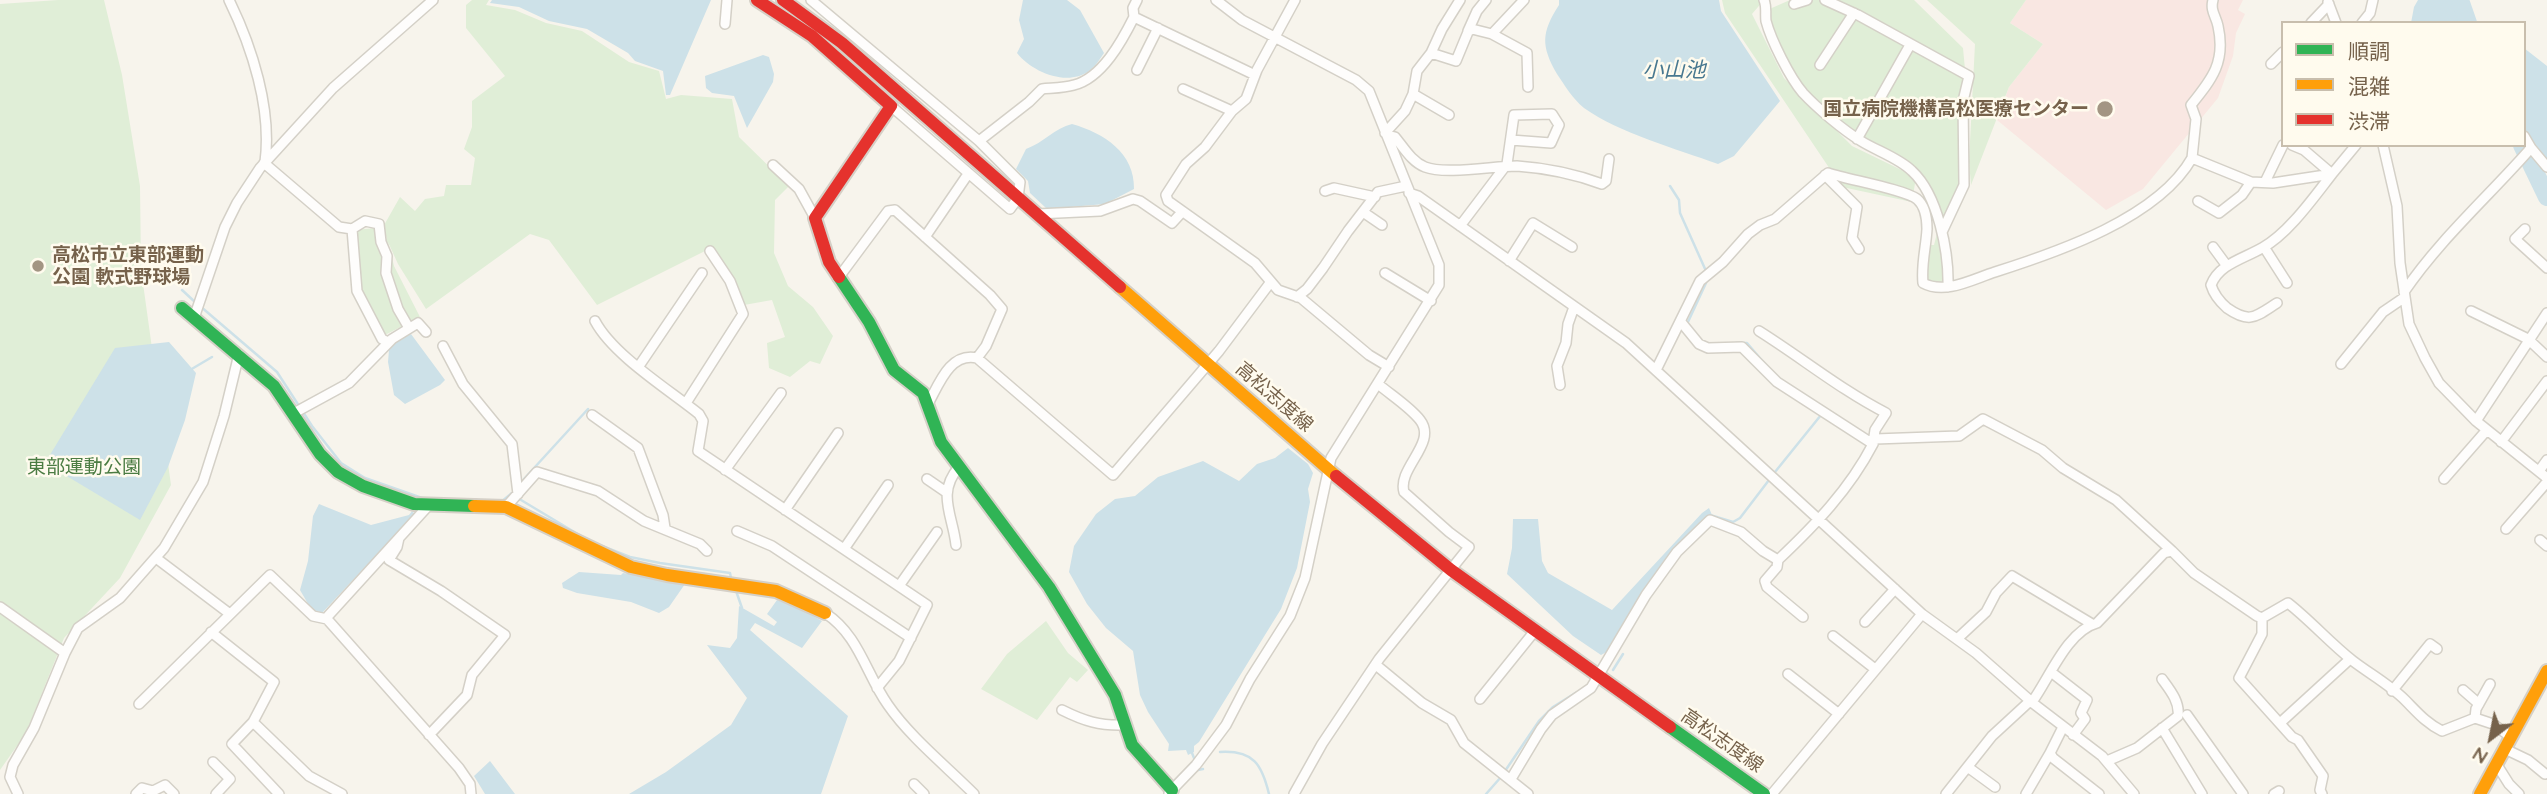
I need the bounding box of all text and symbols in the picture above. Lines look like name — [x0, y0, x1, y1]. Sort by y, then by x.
legend — [2281, 21, 2526, 147]
text: 順調 — [2348, 38, 2390, 64]
water label: 小山池 — [1643, 58, 1705, 84]
text: 混雑 — [2348, 73, 2390, 99]
place label: 国立病院機構高松医療センター — [1823, 98, 2089, 120]
marker: 国立病院機構高松医療センター — [2095, 99, 2115, 119]
text: 渋滞 — [2348, 108, 2390, 134]
place label: 高松市立東部運動 公園 軟式野球場 — [52, 244, 204, 288]
marker: 高松市立東部運動 公園 軟式野球場 — [30, 258, 46, 274]
street label: 高松志度線 — [1231, 357, 1317, 437]
park label: 東部運動公園 — [27, 456, 141, 478]
north arrow — [2456, 703, 2526, 773]
street label: 高松志度線 — [1677, 704, 1767, 778]
text: N — [2468, 742, 2492, 770]

